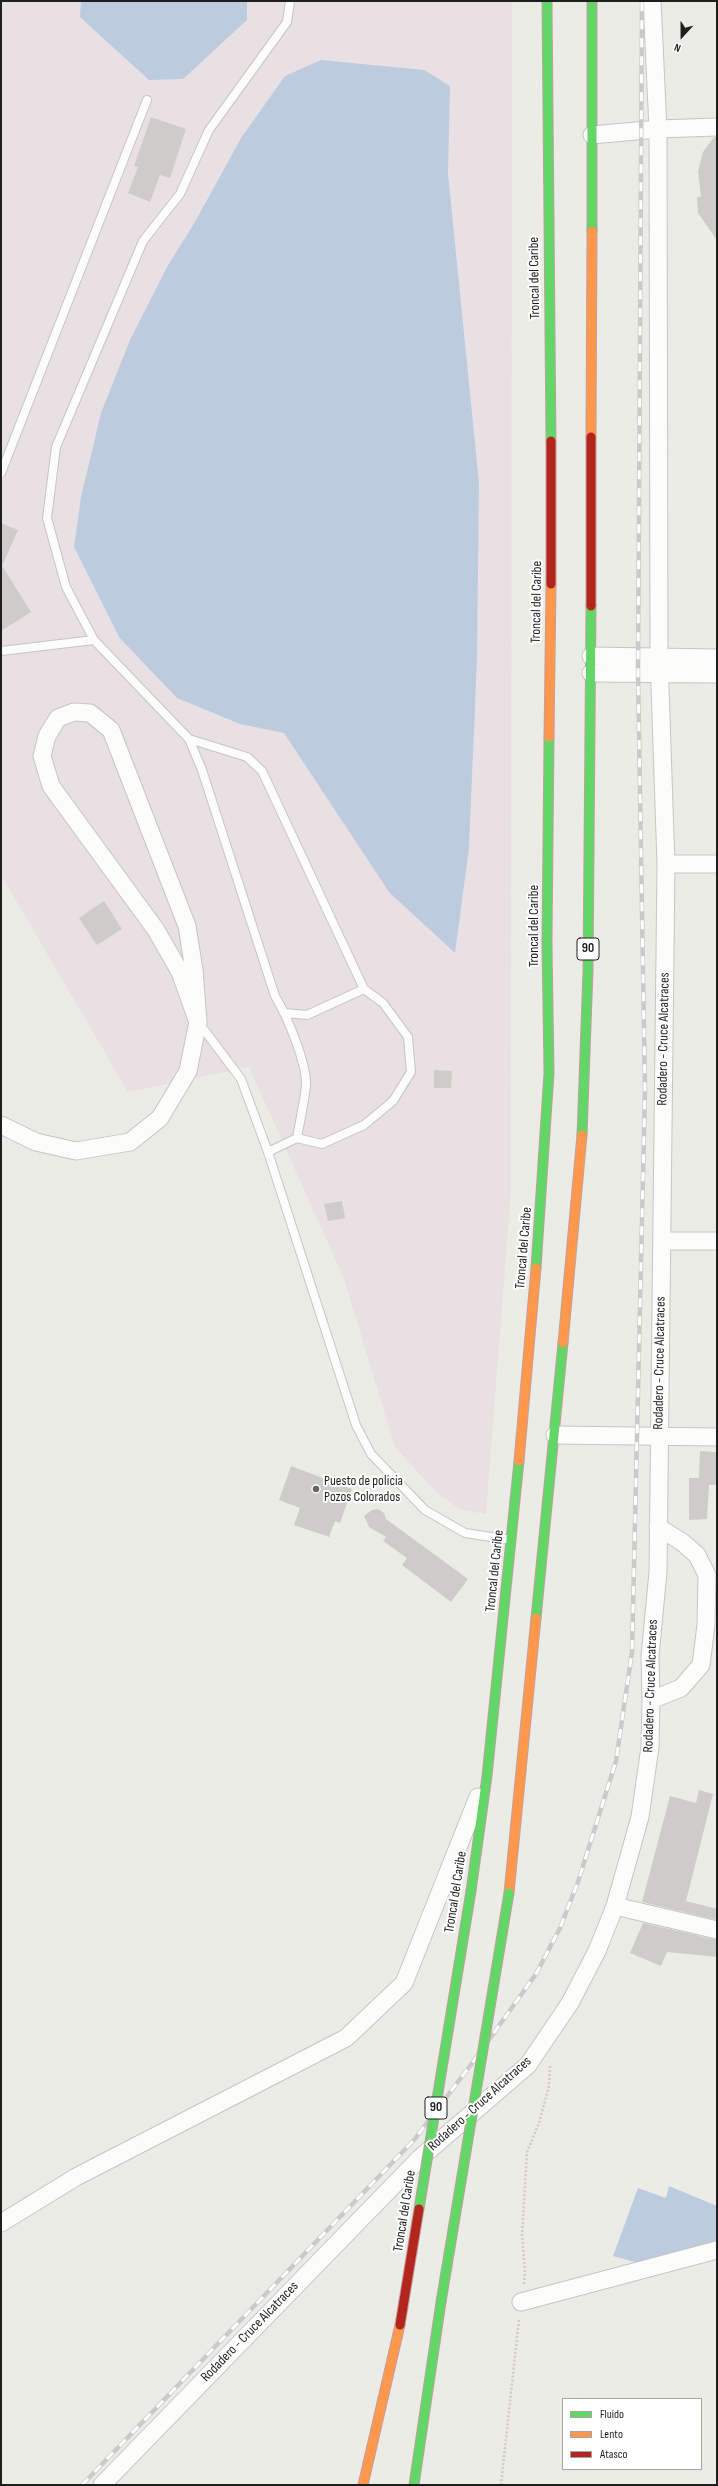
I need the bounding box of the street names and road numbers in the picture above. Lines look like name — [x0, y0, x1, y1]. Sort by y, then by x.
street label: Troncal del Caribe — [526, 237, 544, 319]
street label: Troncal del Caribe — [528, 561, 546, 643]
street label: Troncal del Caribe — [526, 885, 542, 967]
road number: 90 — [577, 938, 599, 960]
street label: Rodadero - Cruce Alcatraces — [654, 972, 674, 1106]
street label: Troncal del Caribe — [512, 1206, 536, 1290]
street label: Rodadero - Cruce Alcatraces — [650, 1296, 670, 1430]
street label: Troncal del Caribe — [482, 1529, 508, 1613]
street label: Rodadero - Cruce Alcatraces — [640, 1619, 662, 1753]
street label: Troncal del Caribe — [441, 1850, 471, 1934]
street label: Rodadero - Cruce Alcatraces — [425, 2053, 535, 2155]
road number: 90 — [425, 2097, 447, 2119]
street label: Troncal del Caribe — [390, 2169, 420, 2253]
street label: Rodadero - Cruce Alcatraces — [198, 2278, 302, 2386]

